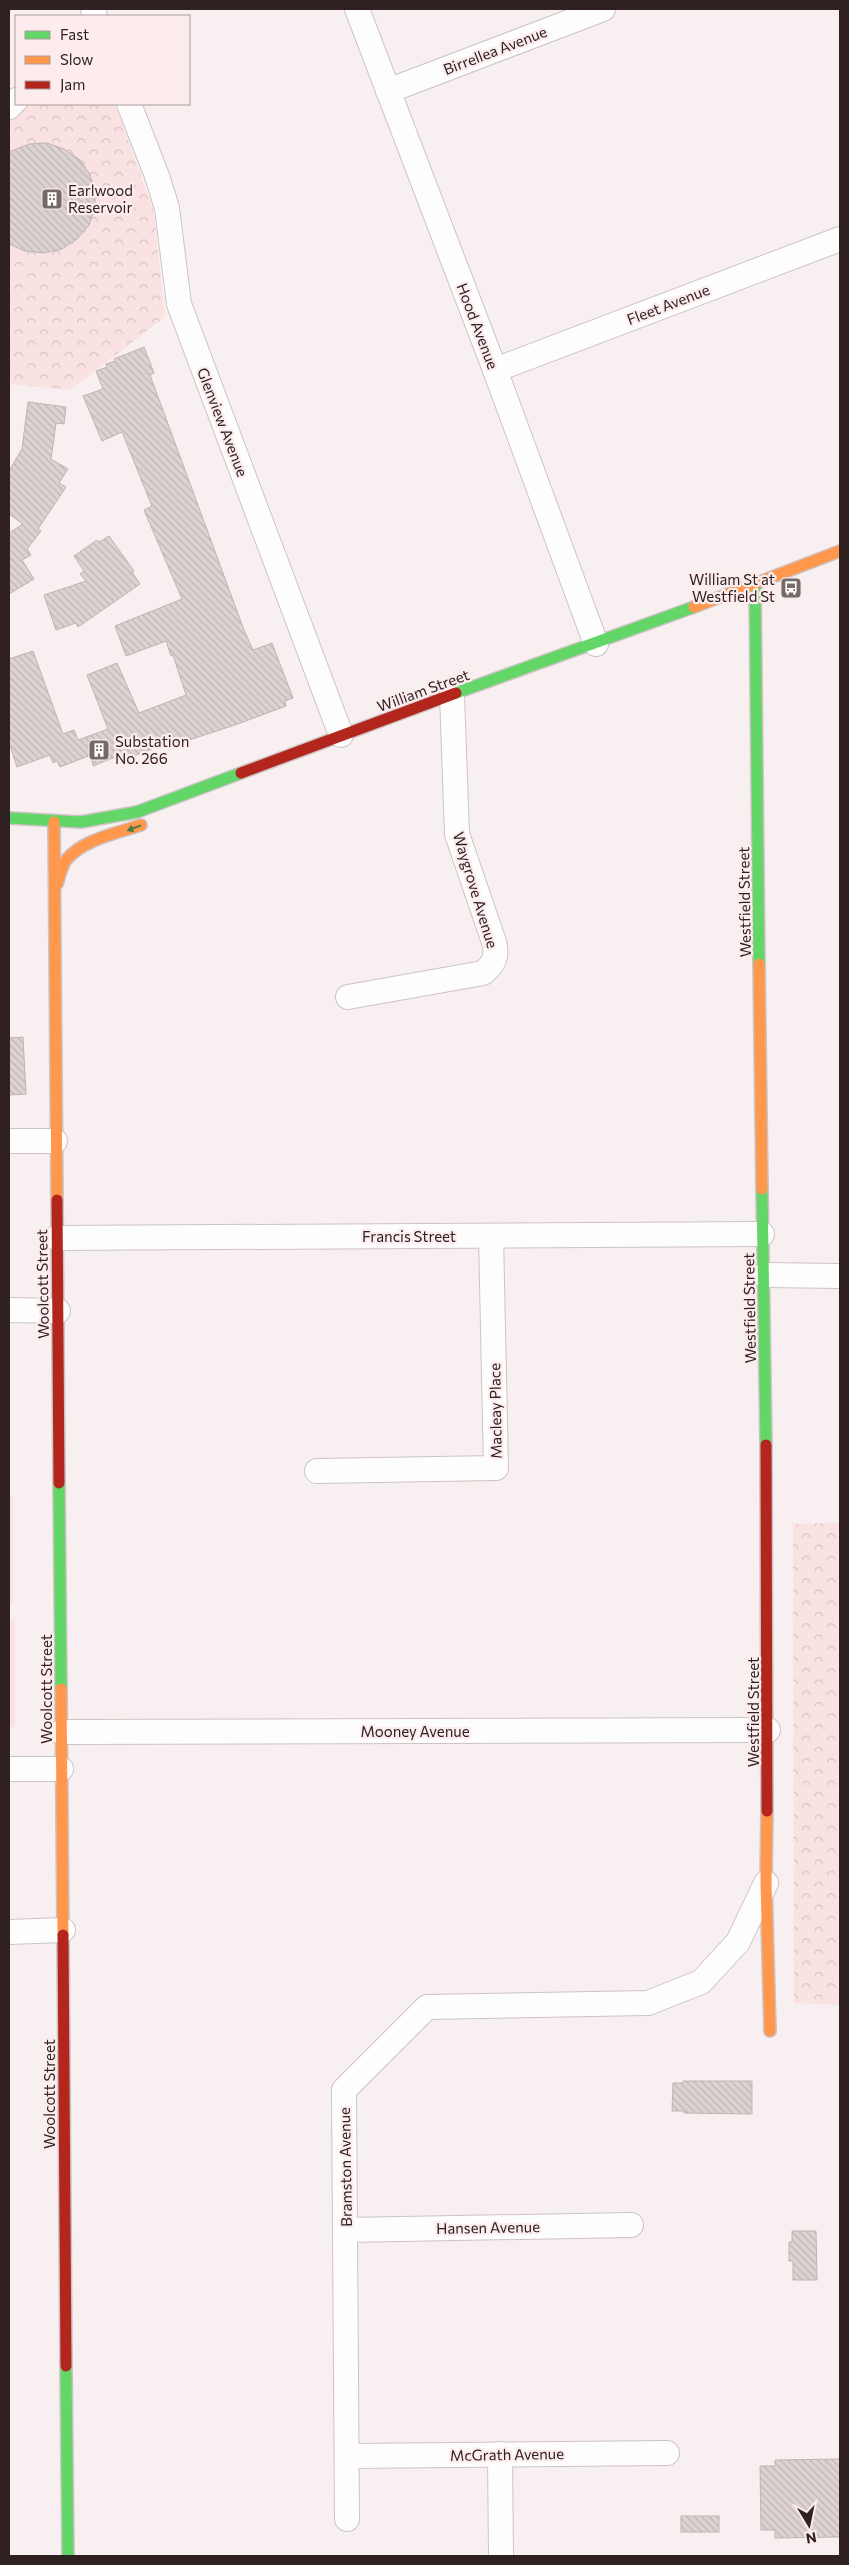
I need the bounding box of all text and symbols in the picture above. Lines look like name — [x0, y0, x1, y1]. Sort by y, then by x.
legend — [15, 15, 190, 105]
street label: Birrellea Avenue — [441, 22, 549, 78]
text: Fast — [60, 25, 89, 43]
text: Slow — [60, 50, 93, 68]
text: Jam — [60, 75, 85, 93]
place label: Earlwood Reservoir — [68, 181, 133, 216]
building icon: Earlwood Reservoir — [40, 187, 64, 211]
street label: Hood Avenue — [453, 280, 503, 372]
street label: Fleet Avenue — [624, 280, 712, 328]
street label: Glenview Avenue — [194, 365, 252, 479]
place label: William St at Westfield St — [689, 570, 775, 605]
bus stop icon: William St at Westfield St — [779, 576, 803, 600]
street label: William Street — [374, 665, 472, 715]
place label: Substation No. 266 — [115, 732, 189, 767]
building icon: Substation No. 266 — [87, 738, 111, 762]
one-way arrow — [127, 824, 141, 832]
street label: Waygrove Avenue — [450, 830, 502, 950]
street label: Westfield Street — [734, 847, 754, 957]
street label: Francis Street — [362, 1227, 456, 1245]
street label: Woolcott Street — [32, 1229, 52, 1339]
street label: Westfield Street — [739, 1253, 759, 1363]
street label: Macleay Place — [485, 1363, 505, 1459]
street label: Woolcott Street — [37, 1634, 55, 1744]
street label: Westfield Street — [744, 1657, 762, 1767]
street label: Mooney Avenue — [360, 1722, 470, 1740]
street label: Woolcott Street — [40, 2039, 58, 2149]
street label: Bramston Avenue — [335, 2107, 355, 2227]
street label: Hansen Avenue — [436, 2217, 540, 2237]
street label: McGrath Avenue — [450, 2444, 564, 2464]
north arrow — [784, 2500, 834, 2550]
text: N — [805, 2529, 818, 2548]

